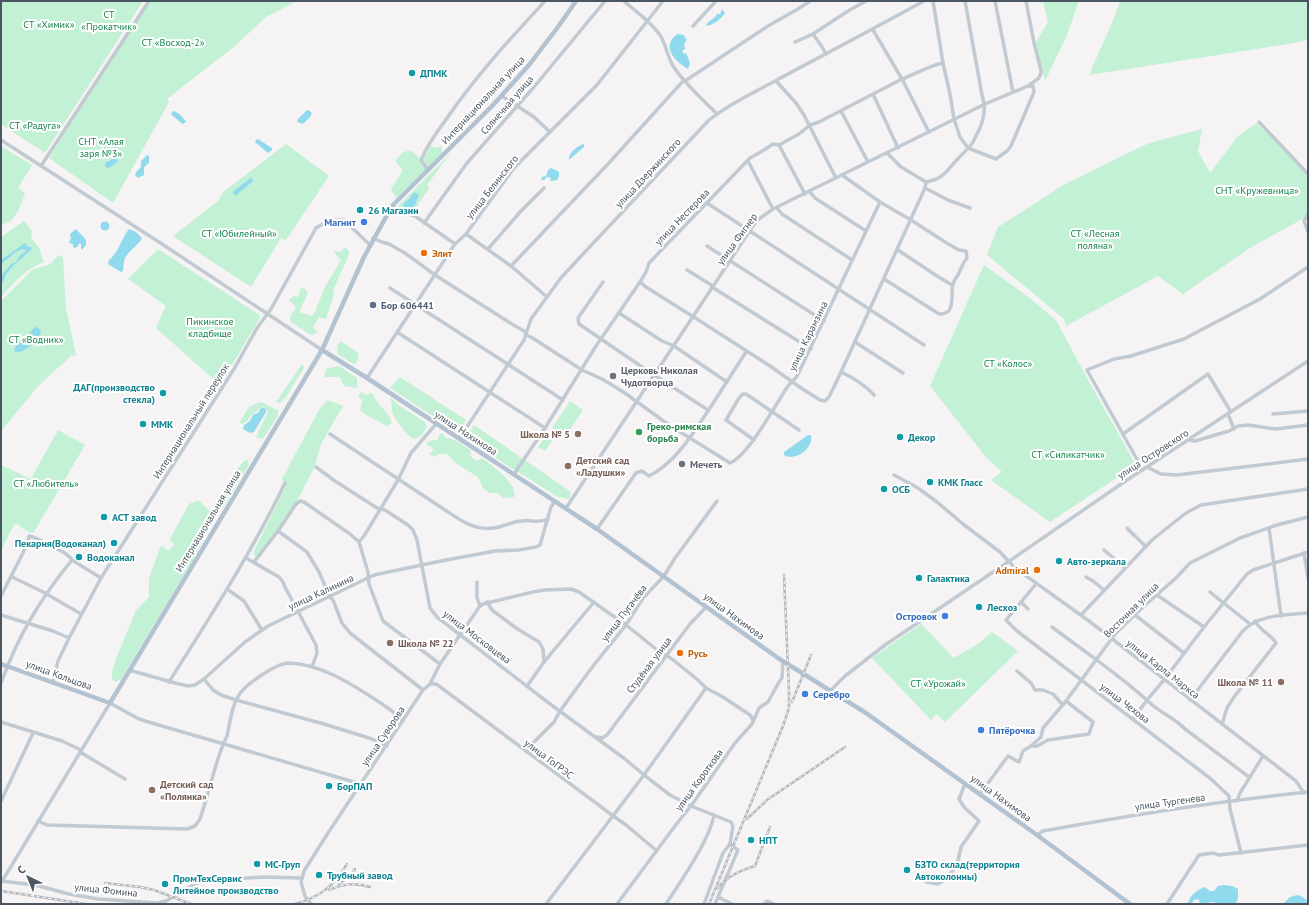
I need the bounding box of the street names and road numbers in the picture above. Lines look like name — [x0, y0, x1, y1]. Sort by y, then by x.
street label: Интернациональная улица — [439, 53, 527, 147]
street label: Солнечная улица — [478, 73, 536, 137]
street label: улица Дзержинского — [612, 136, 684, 210]
street label: улица Белинского — [463, 152, 521, 222]
street label: улица Нестерова — [652, 186, 712, 248]
street label: улица Фигнер — [714, 211, 760, 267]
street label: улица Карамзина — [785, 299, 831, 373]
street label: Интернациональный переулок — [150, 361, 232, 481]
street label: улица Нахимова — [432, 408, 500, 458]
street label: улица Островского — [1115, 426, 1191, 482]
street label: Интернациональная улица — [172, 468, 244, 574]
street label: улица Калинина — [286, 571, 356, 613]
street label: Восточная улица — [1101, 580, 1161, 640]
street label: улица Пугачёва — [598, 582, 650, 644]
street label: улица Нахимова — [701, 590, 767, 642]
street label: улица Московцева — [441, 607, 513, 667]
street label: Студёная улица — [624, 634, 674, 696]
street label: улица Карла Маркса — [1124, 636, 1202, 702]
street label: улица Кольцова — [24, 657, 94, 693]
street label: улица Чехова — [1097, 680, 1153, 726]
street label: улица Суворова — [358, 704, 408, 768]
street label: улица ГоГРЭС — [522, 736, 576, 782]
street label: улица Короткова — [672, 746, 726, 814]
street label: улица Нахимова — [968, 772, 1034, 824]
street label: улица Тургенева — [1134, 791, 1206, 813]
street label: улица Фомина — [74, 880, 138, 900]

